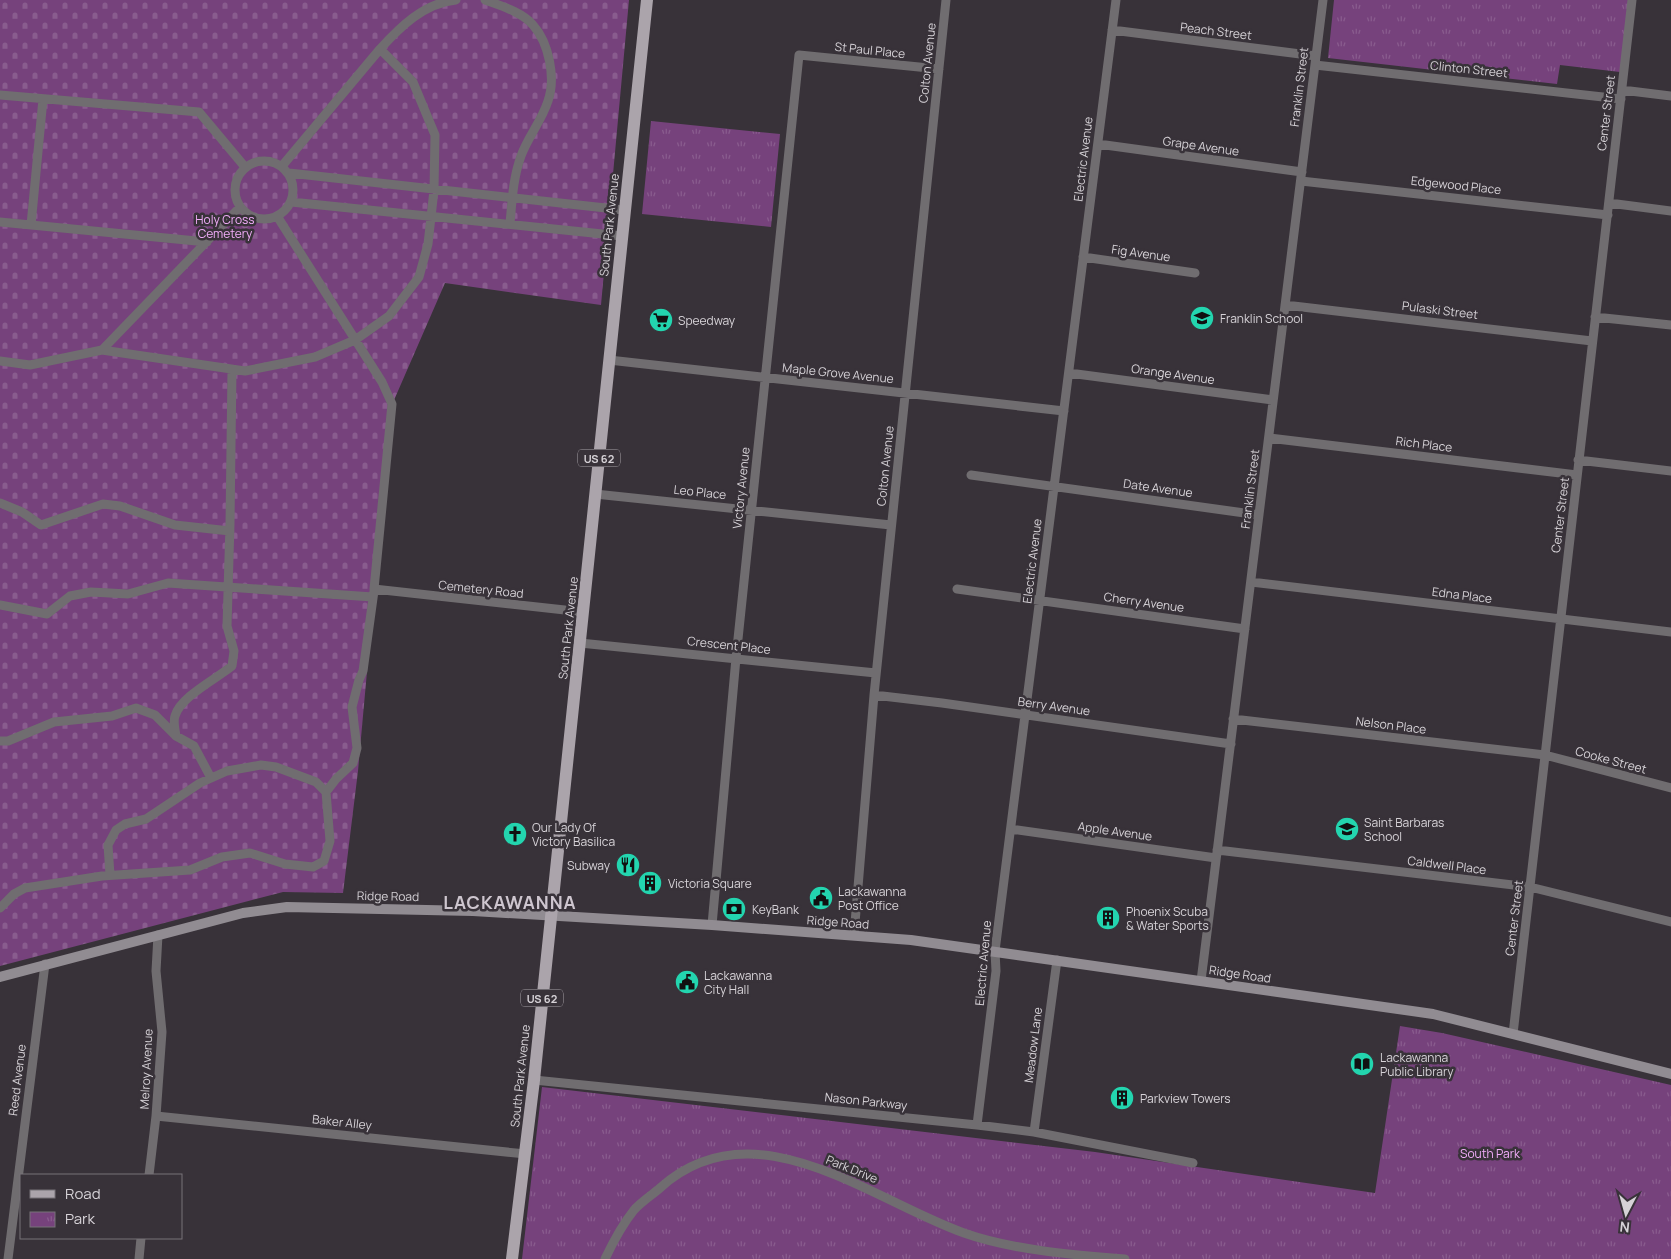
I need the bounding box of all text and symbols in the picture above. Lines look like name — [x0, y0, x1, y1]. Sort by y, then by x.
street label: Peach Street — [1179, 18, 1253, 44]
street label: Colton Avenue — [914, 22, 940, 104]
street label: St Paul Place — [834, 38, 906, 62]
street label: Franklin Street — [1286, 46, 1312, 128]
street label: Clinton Street — [1429, 56, 1509, 82]
street label: Center Street — [1593, 74, 1619, 152]
street label: Electric Avenue — [1069, 116, 1097, 202]
street label: Grape Avenue — [1162, 132, 1240, 160]
street label: Edgewood Place — [1410, 172, 1502, 198]
street label: South Park Avenue — [595, 173, 623, 277]
park label: Holy Cross Cemetery — [195, 211, 255, 242]
street label: Fig Avenue — [1110, 240, 1172, 266]
street label: Pulaski Street — [1401, 297, 1479, 323]
school or university icon: Franklin School — [1189, 305, 1215, 331]
supermarket icon: Speedway — [648, 307, 674, 333]
place label: Franklin School — [1220, 310, 1303, 327]
place label: Speedway — [678, 312, 736, 329]
street label: Maple Grove Avenue — [781, 359, 895, 387]
street label: Orange Avenue — [1130, 360, 1216, 388]
street label: Colton Avenue — [872, 425, 898, 507]
street label: Rich Place — [1395, 432, 1453, 456]
street label: Victory Avenue — [728, 446, 754, 530]
street label: Franklin Street — [1237, 448, 1263, 530]
road number: US 62 — [578, 449, 620, 466]
street label: Date Avenue — [1122, 475, 1194, 501]
street label: Center Street — [1547, 476, 1573, 554]
street label: Leo Place — [673, 481, 727, 503]
street label: Electric Avenue — [1018, 518, 1046, 604]
street label: Cemetery Road — [438, 576, 524, 602]
street label: South Park Avenue — [554, 576, 582, 680]
street label: Edna Place — [1431, 583, 1493, 607]
street label: Cherry Avenue — [1103, 588, 1185, 616]
street label: Crescent Place — [686, 632, 772, 658]
street label: Berry Avenue — [1017, 693, 1091, 719]
street label: Nelson Place — [1355, 712, 1427, 738]
street label: Cooke Street — [1573, 742, 1649, 778]
place label: Saint Barbaras School — [1364, 814, 1444, 845]
school or university icon: Saint Barbaras School — [1334, 816, 1360, 842]
street label: Apple Avenue — [1077, 817, 1153, 845]
place label: Our Lady Of Victory Basilica — [532, 819, 615, 850]
church icon: Our Lady Of Victory Basilica — [502, 821, 528, 847]
restaurant icon: Subway — [615, 852, 641, 878]
street label: Caldwell Place — [1407, 852, 1487, 878]
place label: Subway — [567, 857, 611, 874]
building icon: Victoria Square — [637, 870, 663, 896]
place label: Victoria Square — [668, 875, 752, 892]
street label: Center Street — [1501, 879, 1527, 957]
place label: Lackawanna Post Office — [838, 883, 906, 914]
public building icon: Lackawanna Post Office — [808, 885, 834, 911]
street label: Ridge Road — [357, 887, 419, 905]
district label: LACKAWANNA — [443, 890, 577, 914]
bank icon: KeyBank — [721, 896, 747, 922]
place label: KeyBank — [752, 901, 800, 918]
place label: Phoenix Scuba & Water Sports — [1126, 903, 1209, 934]
building icon: Phoenix Scuba & Water Sports — [1095, 905, 1121, 931]
street label: Ridge Road — [806, 911, 870, 933]
street label: Electric Avenue — [971, 920, 995, 1006]
street label: Ridge Road — [1208, 961, 1272, 987]
place label: Lackawanna City Hall — [704, 967, 772, 998]
public building icon: Lackawanna City Hall — [674, 969, 700, 995]
road number: US 62 — [521, 990, 563, 1006]
street label: Meadow Lane — [1020, 1006, 1046, 1084]
street label: South Park Avenue — [506, 1024, 534, 1128]
street label: Melroy Avenue — [135, 1028, 157, 1110]
street label: Reed Avenue — [4, 1043, 30, 1117]
place label: Lackawanna Public Library — [1380, 1049, 1454, 1080]
library icon: Lackawanna Public Library — [1349, 1051, 1375, 1077]
building icon: Parkview Towers — [1109, 1085, 1135, 1111]
street label: Nason Parkway — [824, 1088, 909, 1114]
place label: Parkview Towers — [1140, 1090, 1231, 1107]
street label: Baker Alley — [311, 1110, 373, 1134]
park label: South Park — [1460, 1145, 1521, 1162]
street label: Park Drive — [824, 1151, 880, 1187]
legend — [20, 1174, 182, 1239]
text: Road — [65, 1183, 101, 1204]
north arrow — [1601, 1189, 1651, 1239]
text: Park — [65, 1208, 95, 1229]
text: N — [1619, 1217, 1631, 1237]

